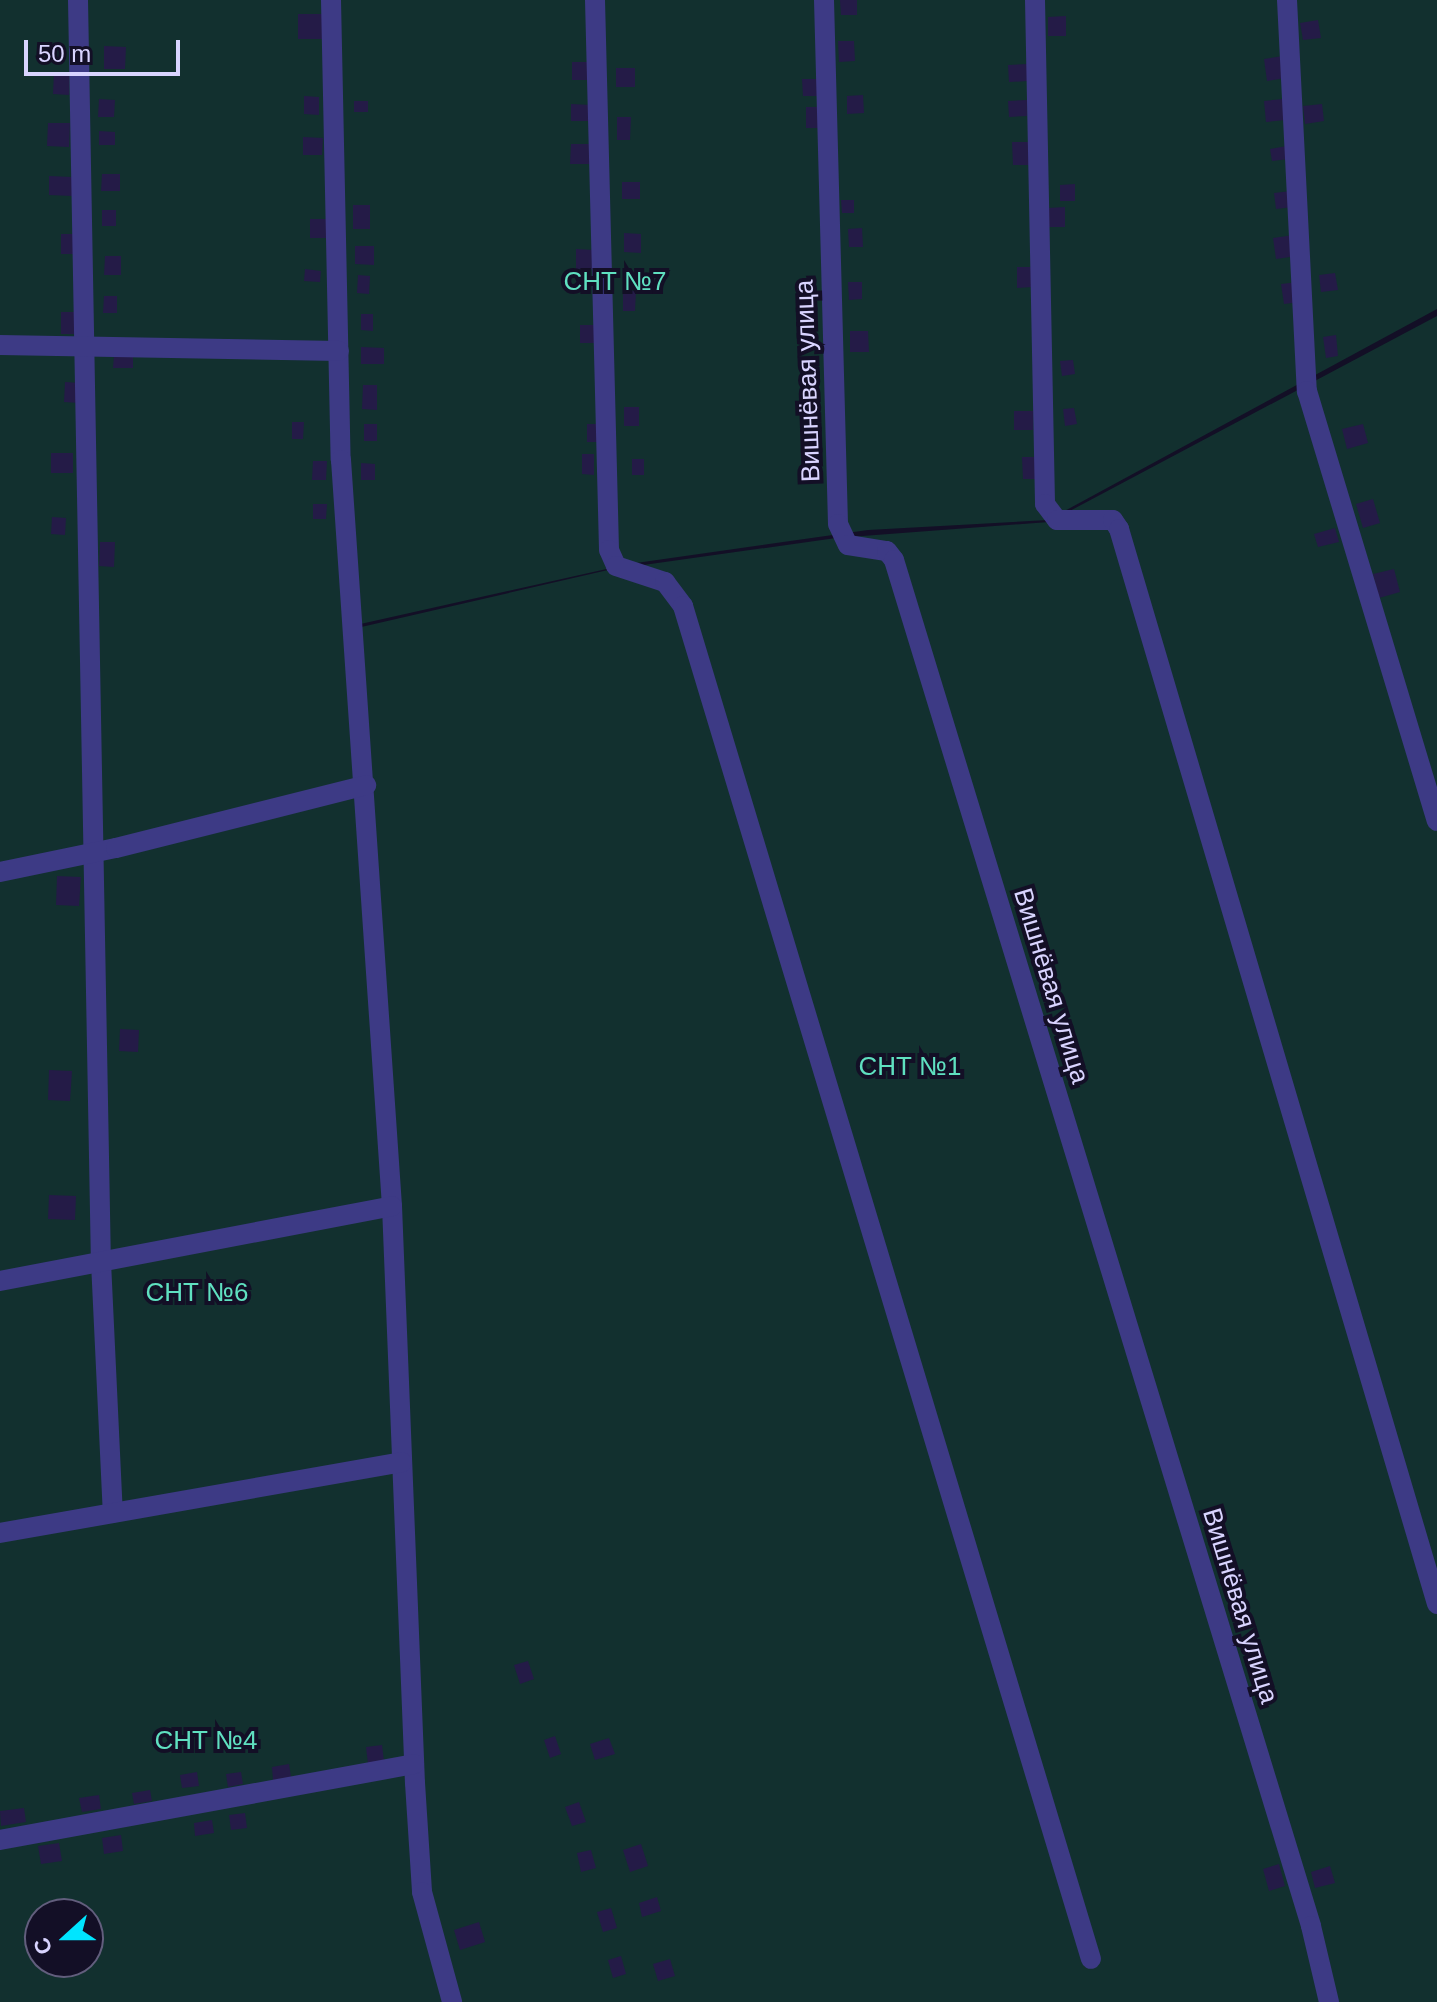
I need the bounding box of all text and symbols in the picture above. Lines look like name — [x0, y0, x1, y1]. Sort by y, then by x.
scale bar — [28, 24, 184, 74]
text: 50 m — [38, 40, 91, 67]
park label: СНТ №7 — [563, 266, 667, 298]
street label: Вишнёвая улица — [789, 279, 827, 483]
street label: Вишнёвая улица — [1007, 885, 1095, 1087]
park label: СНТ №1 — [858, 1051, 962, 1083]
park label: СНТ №6 — [145, 1277, 249, 1309]
street label: Вишнёвая улица — [1196, 1505, 1284, 1707]
park label: СНТ №4 — [154, 1725, 258, 1757]
north arrow — [24, 1898, 104, 1978]
text: С — [28, 1934, 58, 1958]

